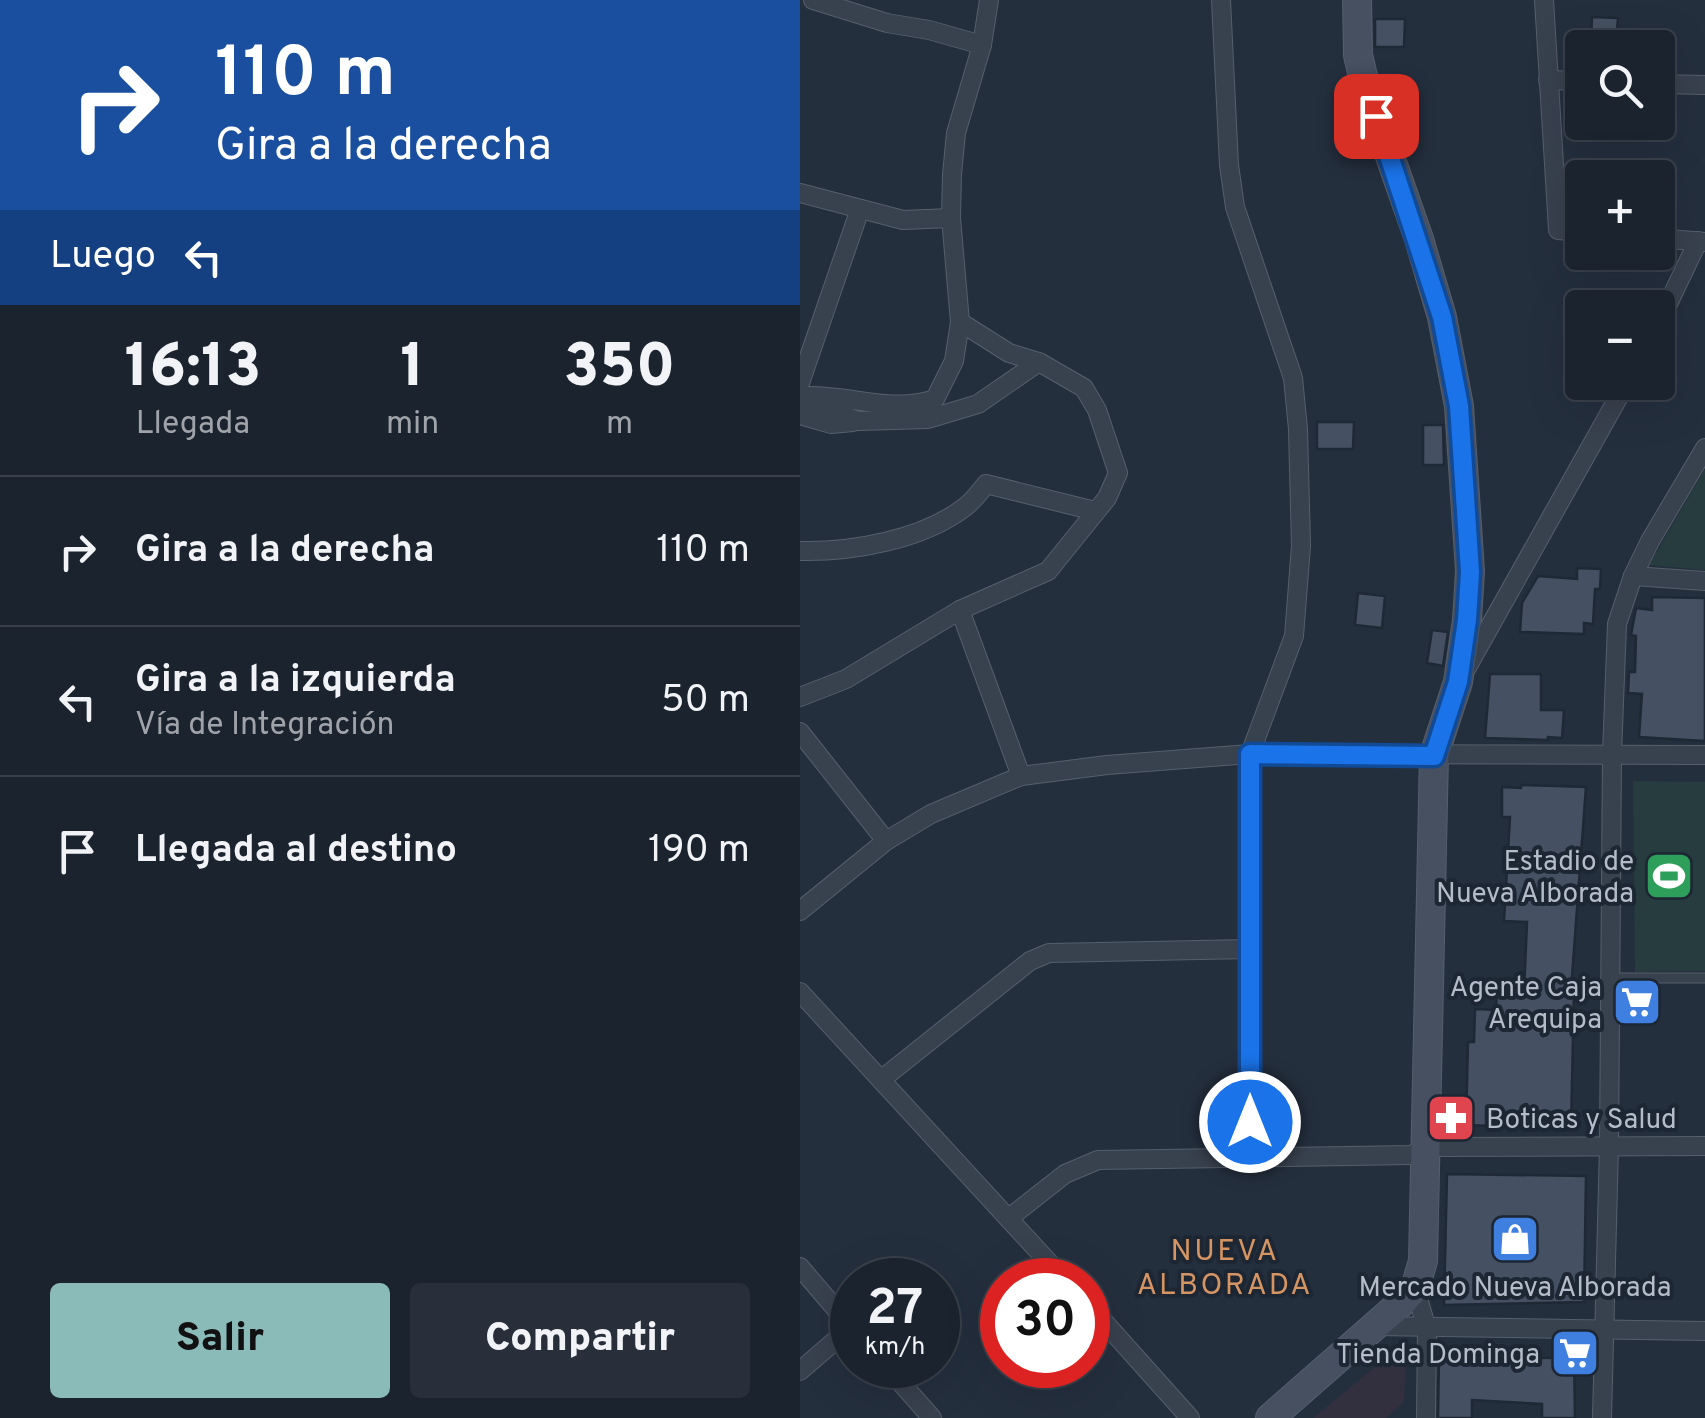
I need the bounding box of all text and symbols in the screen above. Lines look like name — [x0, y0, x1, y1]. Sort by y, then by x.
map controls — [1565, 30, 1675, 400]
button: search — [1565, 30, 1675, 140]
text: 110 m — [215, 32, 396, 121]
icon: right — [50, 40, 180, 170]
pin — [1334, 74, 1419, 159]
icon: arrive — [1349, 89, 1404, 144]
text: Gira a la derecha — [215, 119, 552, 176]
button: + — [1565, 160, 1675, 270]
icon: left — [176, 230, 231, 285]
text: Luego — [50, 233, 156, 282]
button: − — [1565, 290, 1675, 400]
text: 16:13 — [124, 332, 262, 408]
text: 1 — [400, 332, 425, 408]
text: 350 — [564, 332, 676, 408]
text: Llegada — [136, 405, 250, 445]
text: min — [386, 405, 439, 445]
text: m — [606, 405, 633, 445]
icon: right — [50, 524, 105, 579]
text: Gira a la derecha — [135, 527, 434, 576]
text: 110 m — [656, 527, 750, 576]
text: Gira a la izquierda — [135, 657, 456, 706]
icon: left — [50, 674, 105, 729]
text: 50 m — [661, 677, 750, 726]
text: Vía de Integración — [135, 706, 395, 746]
icon: arrive — [50, 824, 105, 879]
text: Llegada al destino — [135, 827, 457, 876]
text: 190 m — [648, 827, 750, 876]
place label: Estadio de Nueva Alborada — [1436, 845, 1634, 913]
sports icon: Estadio de Nueva Alborada — [1643, 850, 1695, 902]
place label: Agente Caja Arequipa — [1449, 971, 1602, 1039]
supermarket icon: Agente Caja Arequipa — [1611, 976, 1663, 1028]
position arrow — [1198, 1070, 1302, 1174]
pharmacy icon: Boticas y Salud — [1425, 1092, 1477, 1144]
place label: Boticas y Salud — [1486, 1103, 1677, 1139]
shop icon: Mercado Nueva Alborada — [1489, 1213, 1541, 1265]
district label: NUEVA ALBORADA — [1137, 1234, 1313, 1305]
speed limit sign: 30 — [980, 1258, 1110, 1388]
place label: Mercado Nueva Alborada — [1359, 1271, 1671, 1307]
text: 27 — [867, 1279, 923, 1342]
button: Salir — [50, 1283, 390, 1398]
button: Compartir — [410, 1283, 750, 1398]
supermarket icon: Tienda Dominga — [1549, 1327, 1601, 1379]
text: km/h — [865, 1332, 925, 1364]
place label: Tienda Dominga — [1336, 1338, 1540, 1374]

